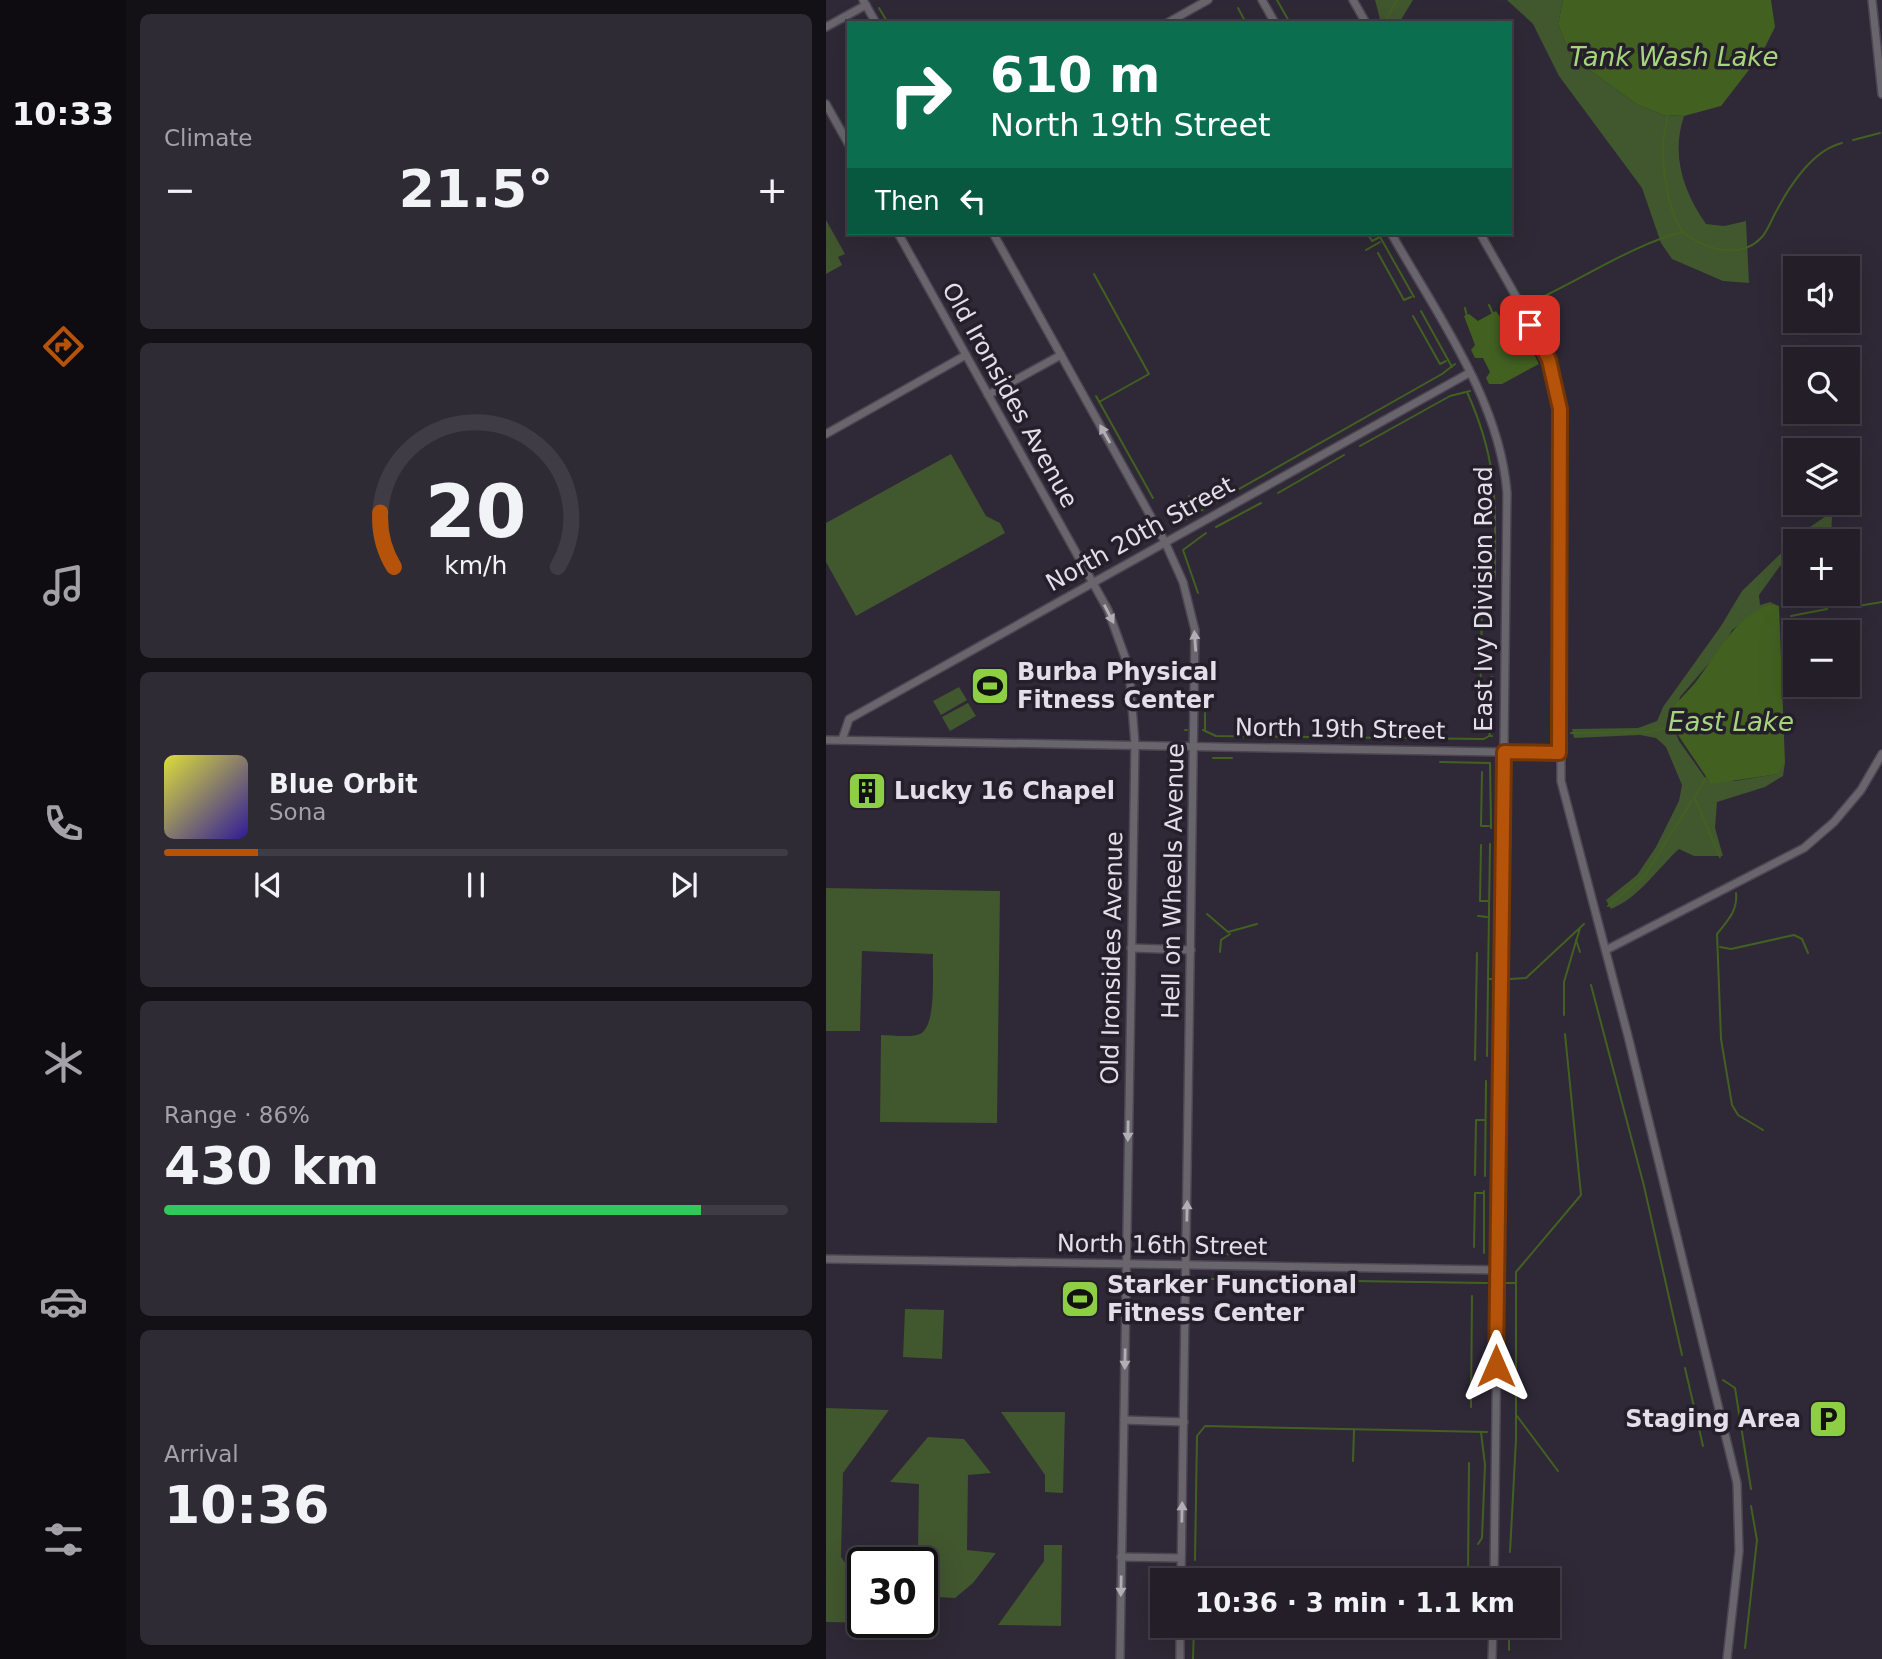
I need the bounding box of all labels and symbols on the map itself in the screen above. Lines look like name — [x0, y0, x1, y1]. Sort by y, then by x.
water label: Tank Wash Lake — [1570, 42, 1778, 72]
street label: Old Ironsides Avenue — [936, 277, 1084, 513]
pin — [1500, 295, 1560, 355]
one-way arrow — [1099, 424, 1111, 444]
street label: East Ivy Division Road — [1470, 466, 1498, 732]
street label: North 20th Street — [1041, 471, 1239, 597]
one-way arrow — [1104, 604, 1115, 624]
one-way arrow — [1189, 629, 1200, 651]
place label: Burba Physical Fitness Center — [1017, 658, 1217, 714]
sports icon: Burba Physical Fitness Center — [969, 665, 1011, 707]
water label: East Lake — [1668, 707, 1794, 737]
street label: North 19th Street — [1235, 713, 1445, 745]
street label: Hell on Wheels Avenue — [1157, 743, 1189, 1019]
building icon: Lucky 16 Chapel — [846, 770, 888, 812]
place label: Lucky 16 Chapel — [894, 777, 1115, 805]
street label: Old Ironsides Avenue — [1096, 831, 1128, 1085]
one-way arrow — [1123, 1121, 1134, 1143]
one-way arrow — [1181, 1200, 1193, 1222]
street label: North 16th Street — [1057, 1229, 1267, 1261]
place label: Starker Functional Fitness Center — [1107, 1271, 1357, 1327]
sports icon: Starker Functional Fitness Center — [1059, 1278, 1101, 1320]
position arrow — [1459, 1329, 1533, 1403]
one-way arrow — [1119, 1348, 1131, 1370]
parking icon: Staging Area — [1807, 1398, 1849, 1440]
place label: Staging Area — [1625, 1405, 1801, 1433]
one-way arrow — [1176, 1501, 1187, 1523]
speed limit sign: 30 — [847, 1547, 938, 1638]
one-way arrow — [1115, 1575, 1127, 1597]

